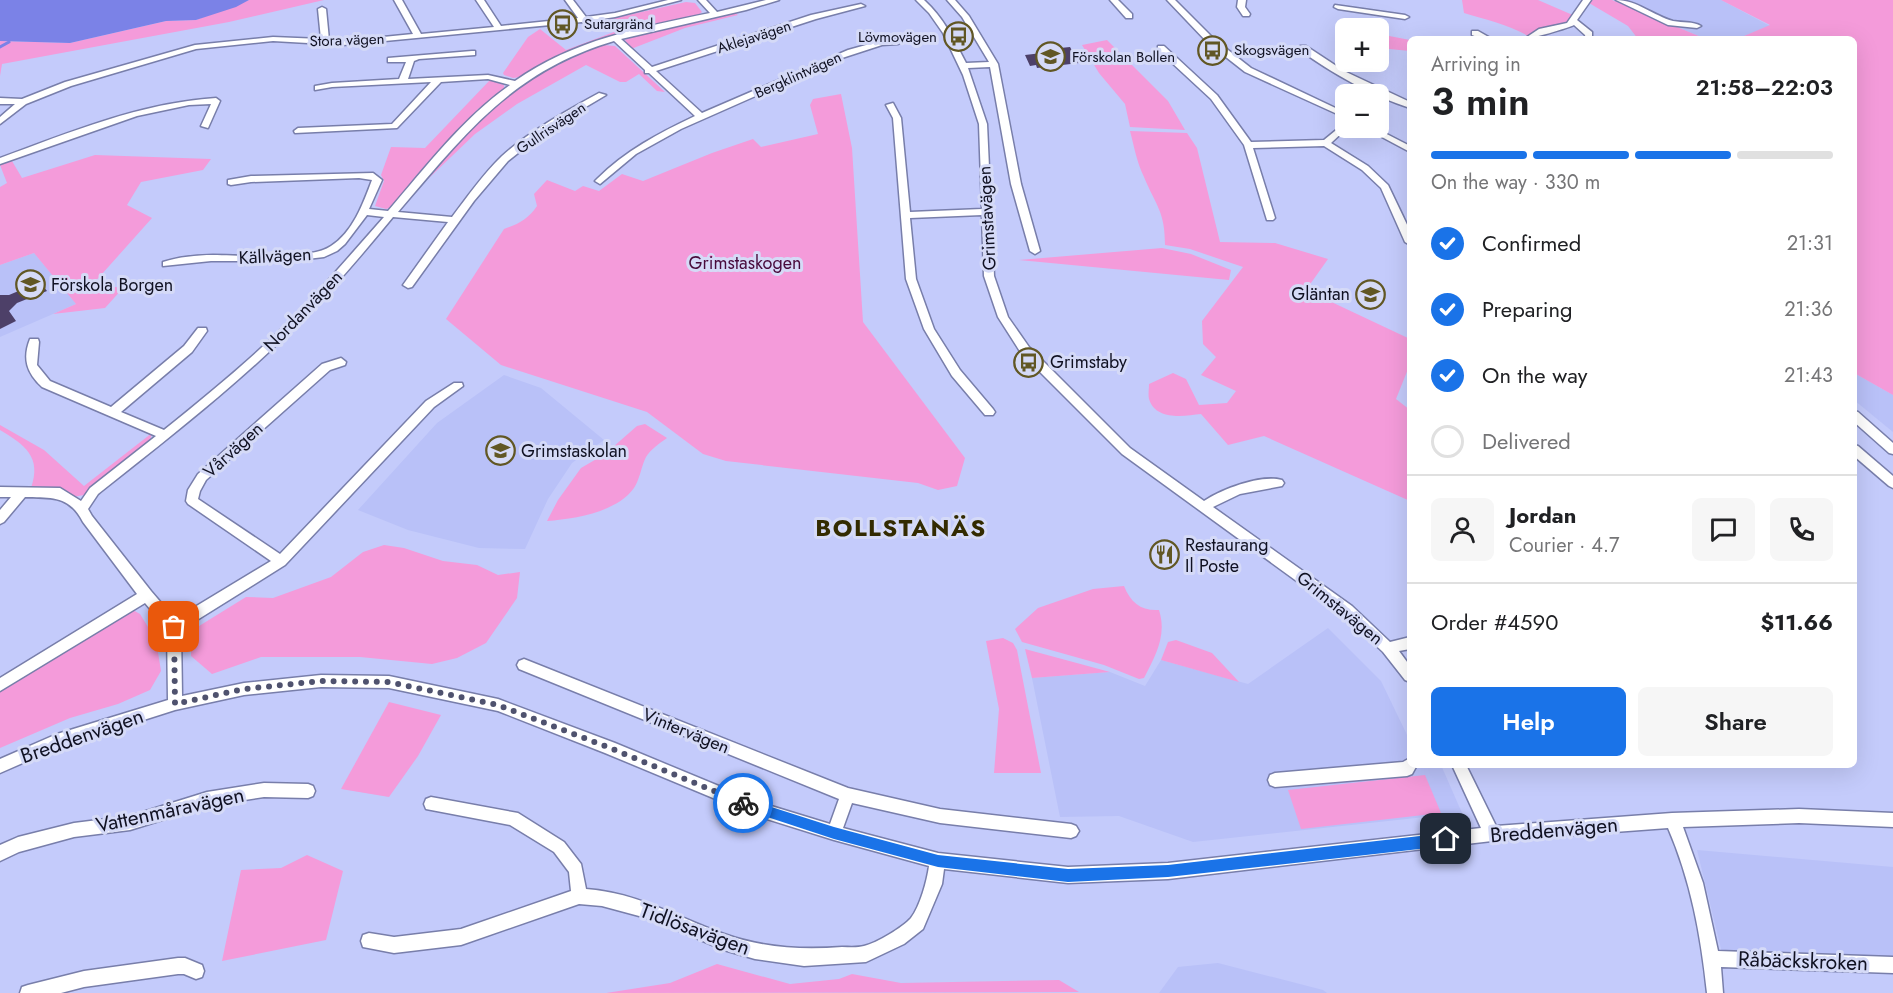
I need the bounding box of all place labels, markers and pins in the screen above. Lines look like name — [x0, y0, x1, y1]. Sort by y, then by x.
bus stop icon: Sutargränd — [547, 8, 579, 40]
place label: Sutargränd — [584, 13, 653, 35]
bus stop icon: Lövmovägen — [942, 21, 974, 53]
place label: Lövmovägen — [858, 26, 937, 48]
bus stop icon: Skogsvägen — [1197, 34, 1229, 66]
place label: Skogsvägen — [1234, 39, 1309, 61]
school or university icon: Förskolan Bollen — [1035, 41, 1067, 73]
place label: Förskolan Bollen — [1072, 46, 1175, 68]
school or university icon: Förskola Borgen — [14, 269, 46, 301]
place label: Förskola Borgen — [51, 272, 173, 298]
school or university icon: Gläntan — [1355, 278, 1387, 310]
place label: Gläntan — [1291, 281, 1350, 307]
bus stop icon: Grimstaby — [1013, 346, 1045, 378]
place label: Grimstaby — [1050, 349, 1127, 375]
school or university icon: Grimstaskolan — [484, 435, 516, 467]
place label: Grimstaskolan — [521, 438, 627, 464]
place label: Restaurang Il Poste — [1185, 532, 1269, 579]
restaurant icon: Restaurang Il Poste — [1148, 539, 1180, 571]
pin — [148, 601, 199, 652]
pin — [1420, 813, 1471, 864]

